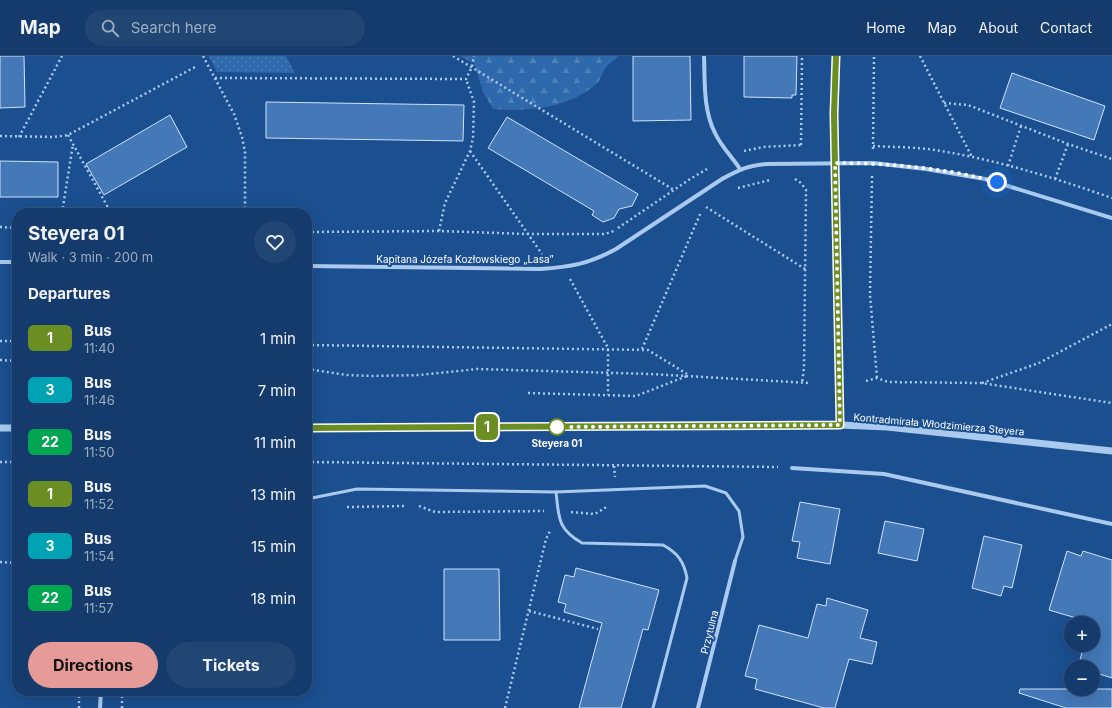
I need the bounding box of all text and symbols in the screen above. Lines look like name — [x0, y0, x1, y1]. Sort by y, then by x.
search box — [85, 10, 365, 46]
text: Map — [20, 16, 61, 39]
icon: search — [99, 17, 121, 39]
text: Search here — [131, 18, 216, 37]
text: Home — [866, 19, 905, 36]
text: Map — [927, 19, 957, 36]
text: About — [979, 19, 1018, 36]
text: Contact — [1040, 19, 1092, 36]
your location — [987, 172, 1007, 192]
button: heart — [254, 221, 296, 263]
text: Steyera 01 — [28, 222, 125, 245]
text: Walk · 3 min · 200 m — [28, 249, 153, 265]
street label: Kapitana Józefa Kozłowskiego „Lasa” — [376, 253, 554, 265]
text: Departures — [28, 284, 110, 303]
text: Bus — [84, 321, 112, 340]
text: 1 — [47, 329, 53, 346]
text: 1 min — [260, 329, 296, 348]
text: 11:40 — [84, 340, 115, 356]
text: Bus — [84, 373, 112, 392]
text: 3 — [45, 381, 55, 398]
text: 7 min — [258, 381, 296, 400]
text: 11:46 — [84, 392, 115, 408]
street label: Kontradmirała Włodzimierza Steyera — [853, 411, 1025, 437]
line badge: 1 — [474, 414, 500, 440]
text: 1 — [484, 418, 490, 435]
marker: Steyera 01 — [548, 418, 566, 436]
text: Bus — [84, 425, 112, 444]
text: 22 — [41, 433, 59, 450]
text: 11 min — [254, 433, 296, 452]
place label: Steyera 01 — [532, 437, 582, 450]
text: 11:50 — [84, 444, 114, 460]
text: Bus — [84, 477, 112, 496]
text: 1 — [47, 485, 53, 502]
text: 13 min — [251, 485, 296, 504]
text: 11:52 — [84, 496, 114, 512]
text: Bus — [84, 529, 112, 548]
text: 3 — [45, 537, 55, 554]
text: 15 min — [251, 537, 296, 556]
text: 11:54 — [84, 548, 115, 564]
text: Bus — [84, 581, 112, 600]
text: 22 — [41, 589, 59, 606]
text: 18 min — [251, 589, 296, 608]
text: 11:57 — [84, 600, 114, 616]
street label: Przytulna — [698, 609, 720, 655]
map controls — [1064, 616, 1100, 696]
button: + — [1064, 616, 1100, 652]
button: Directions — [28, 642, 158, 688]
button: Tickets — [166, 642, 296, 688]
button: − — [1064, 660, 1100, 696]

